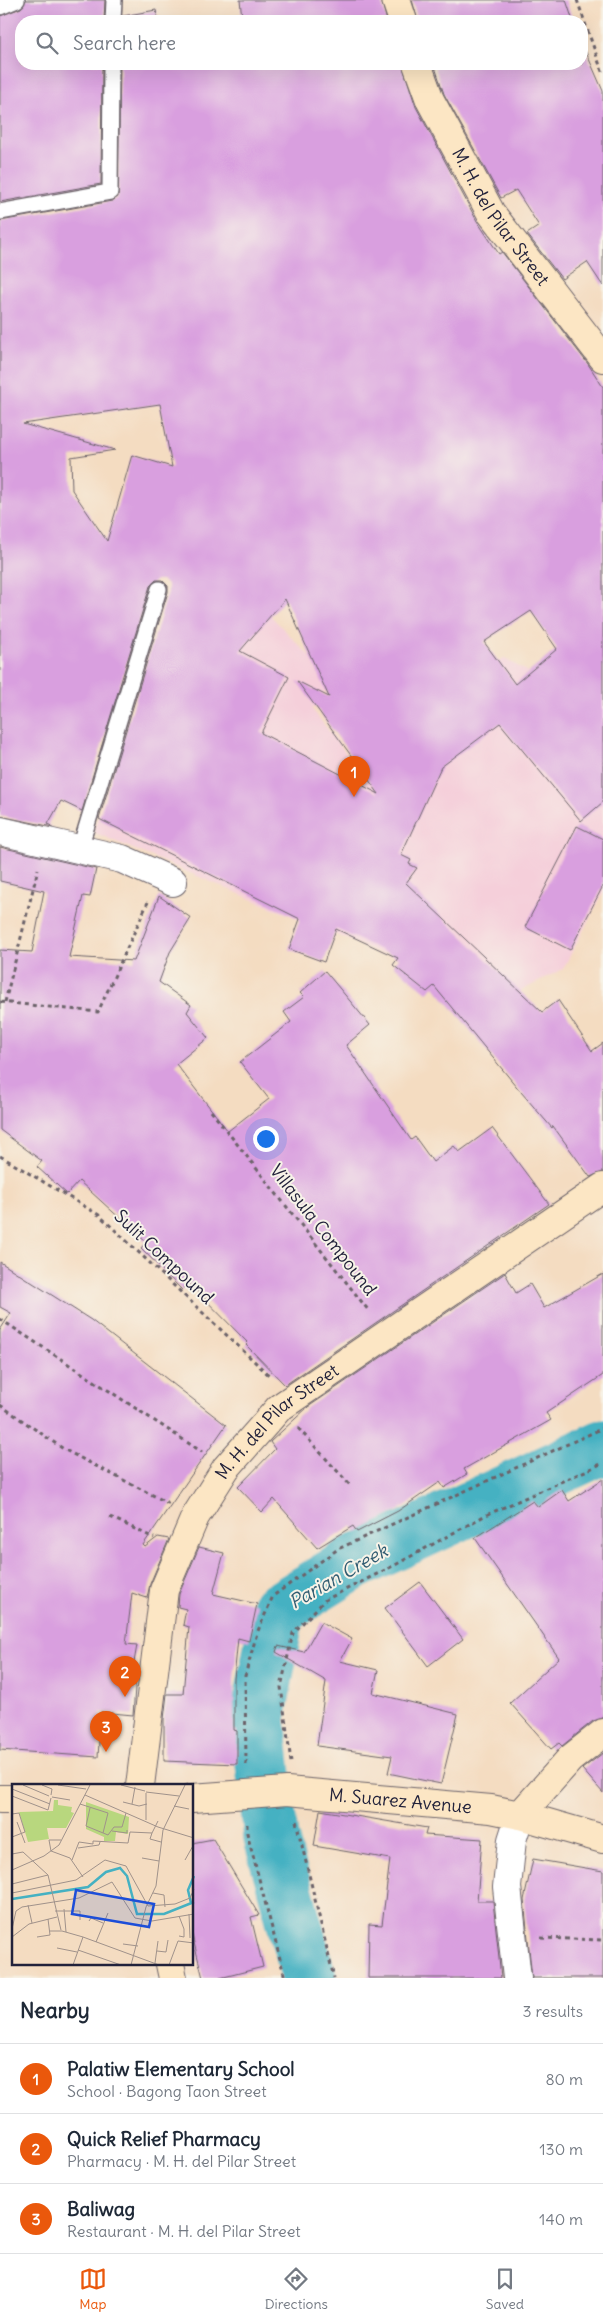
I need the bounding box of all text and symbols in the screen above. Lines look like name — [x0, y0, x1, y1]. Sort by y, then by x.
search box — [15, 15, 588, 70]
icon: search — [33, 29, 61, 57]
text: Search here — [73, 31, 176, 55]
street label: M. H. del Pilar Street — [447, 144, 555, 290]
pin: 1 — [338, 756, 370, 797]
your location — [253, 1126, 279, 1152]
street label: Villasula Compound — [265, 1159, 382, 1300]
street label: Sulit Compound — [110, 1204, 219, 1309]
street label: M. H. del Pilar Street — [210, 1359, 343, 1483]
water label: Parian Creek — [284, 1537, 393, 1614]
pin: 2 — [109, 1656, 141, 1697]
pin: 3 — [90, 1711, 122, 1752]
street label: M. Suarez Avenue — [328, 1783, 473, 1818]
inset map — [12, 1784, 194, 1966]
text: Nearby — [20, 1997, 90, 2024]
text: 3 results — [523, 2001, 583, 2021]
text: Palatiw Elementary School — [67, 2057, 295, 2081]
text: 1 — [33, 2069, 39, 2089]
text: 80 m — [545, 2069, 583, 2089]
text: School · Bagong Taon Street — [67, 2081, 267, 2101]
text: Quick Relief Pharmacy — [67, 2127, 261, 2151]
text: 2 — [32, 2139, 40, 2159]
text: 130 m — [539, 2139, 583, 2159]
text: Pharmacy · M. H. del Pilar Street — [67, 2151, 296, 2171]
text: Baliwag — [67, 2197, 135, 2221]
text: 3 — [31, 2209, 41, 2229]
text: 140 m — [539, 2209, 583, 2229]
text: Restaurant · M. H. del Pilar Street — [67, 2221, 301, 2241]
tab: Map — [79, 2265, 107, 2313]
tab: Directions — [265, 2265, 328, 2313]
tab: Saved — [486, 2265, 524, 2313]

